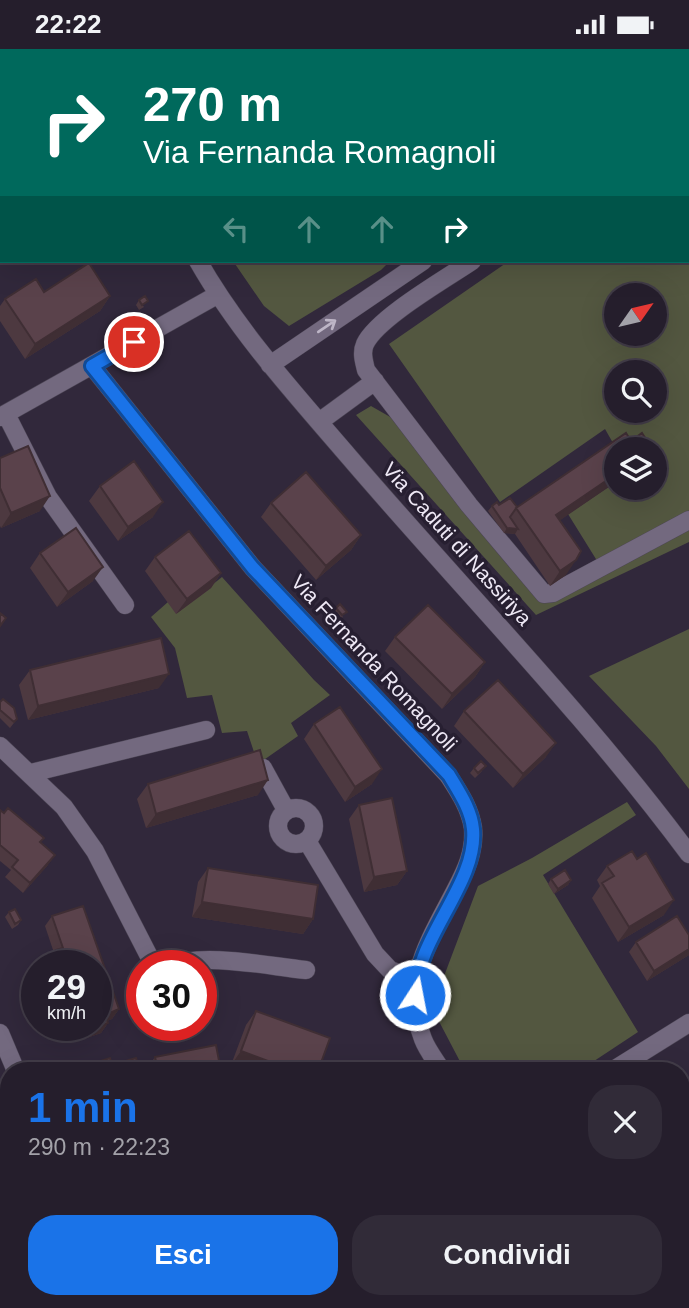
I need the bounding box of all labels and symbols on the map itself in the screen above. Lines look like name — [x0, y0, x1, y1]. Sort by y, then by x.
north arrow — [604, 283, 667, 347]
pin — [104, 312, 164, 372]
one-way arrow — [316, 319, 336, 333]
street label: Via Caduti di Nassiriya — [378, 458, 537, 630]
street label: Via Fernanda Romagnoli — [287, 570, 462, 755]
speed limit sign: 30 — [126, 950, 217, 1041]
position arrow — [378, 958, 452, 1032]

